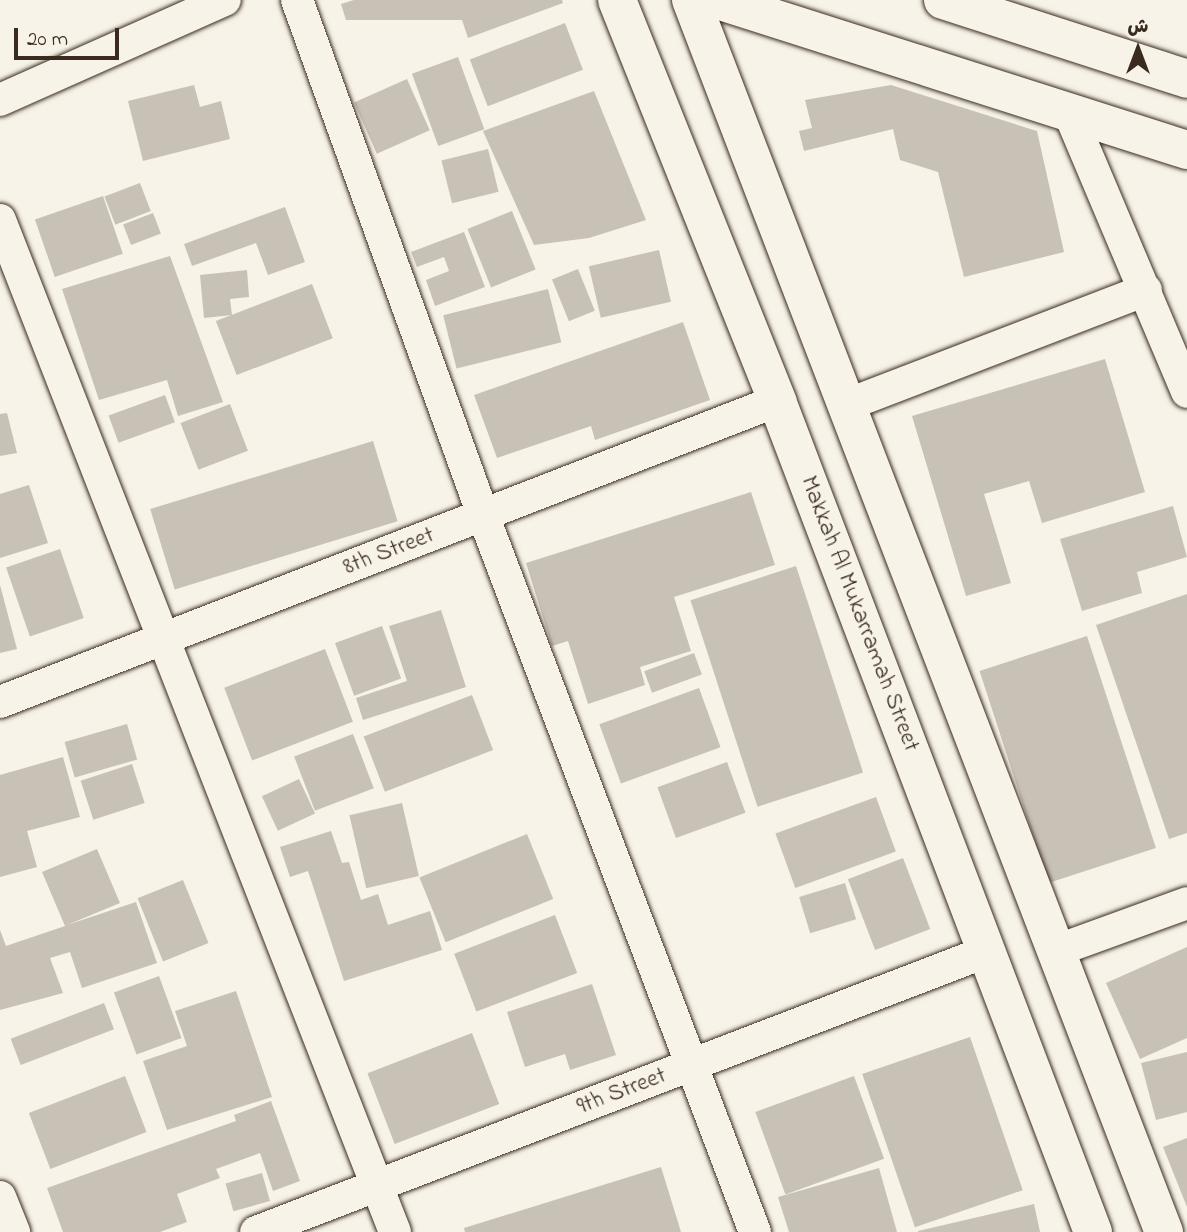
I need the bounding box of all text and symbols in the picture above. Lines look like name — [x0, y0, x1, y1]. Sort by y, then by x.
scale bar — [18, 14, 122, 58]
north arrow — [1103, 14, 1173, 84]
text: ش — [1128, 14, 1148, 41]
text: 20 m — [27, 25, 68, 55]
street label: Makkah Al Mukarramah Street — [793, 472, 925, 756]
street label: 8th Street — [340, 522, 438, 582]
street label: 9th Street — [573, 1062, 671, 1122]

